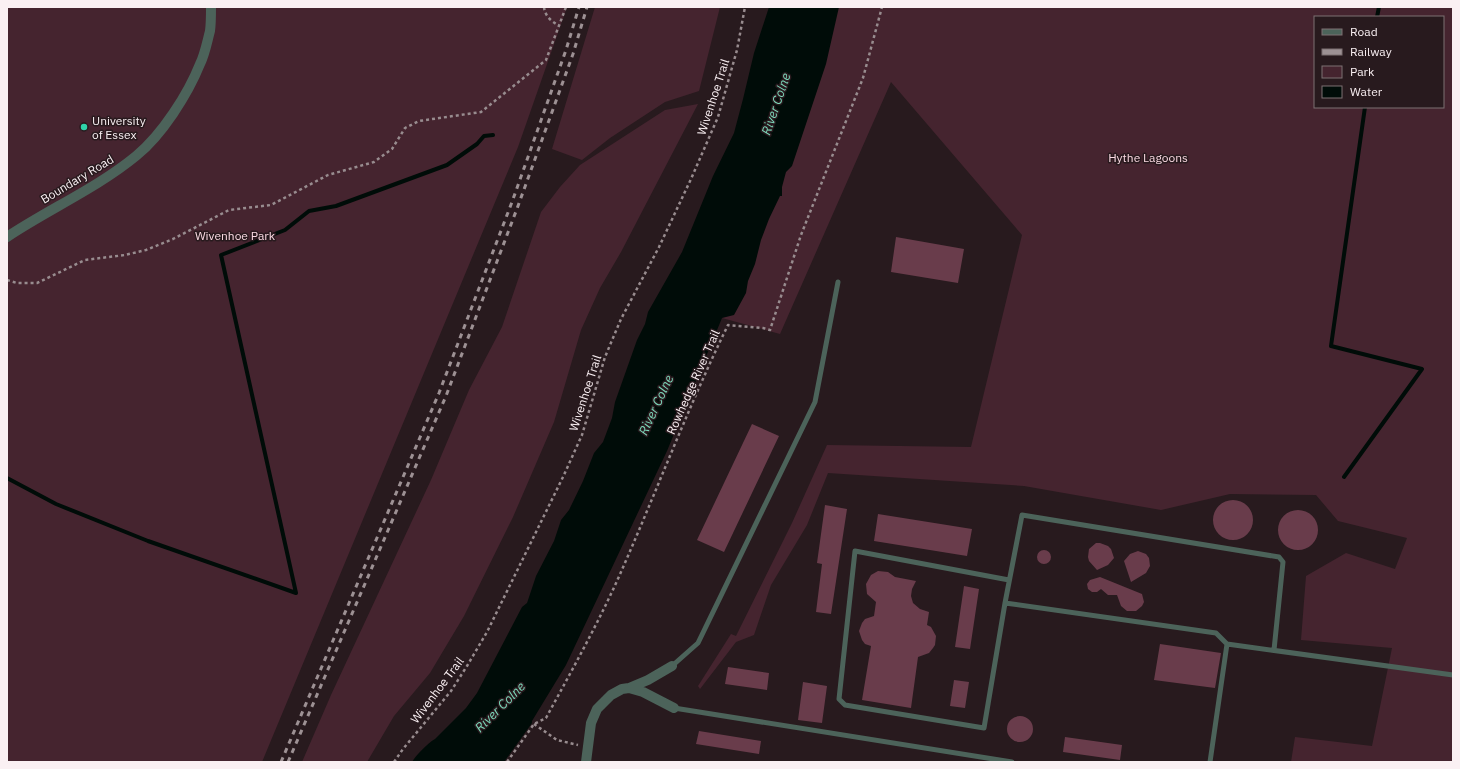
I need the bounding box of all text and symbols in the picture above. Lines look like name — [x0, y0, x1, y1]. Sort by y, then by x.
legend — [1314, 16, 1444, 108]
text: Road — [1350, 24, 1378, 39]
text: Railway — [1350, 44, 1392, 59]
street label: Wivenhoe Trail — [694, 57, 732, 137]
text: Park — [1350, 64, 1375, 79]
water label: River Colne — [757, 70, 795, 137]
text: Water — [1350, 84, 1383, 99]
place label: University of Essex — [92, 113, 146, 142]
marker: University of Essex — [79, 122, 89, 132]
park label: Hythe Lagoons — [1108, 150, 1188, 165]
street label: Boundary Road — [38, 151, 116, 207]
park label: Wivenhoe Park — [195, 228, 276, 243]
street label: Rowhedge River Trail — [663, 327, 723, 437]
street label: Wivenhoe Trail — [566, 353, 604, 433]
water label: River Colne — [635, 372, 678, 438]
street label: Wivenhoe Trail — [407, 654, 467, 726]
water label: River Colne — [471, 678, 529, 736]

